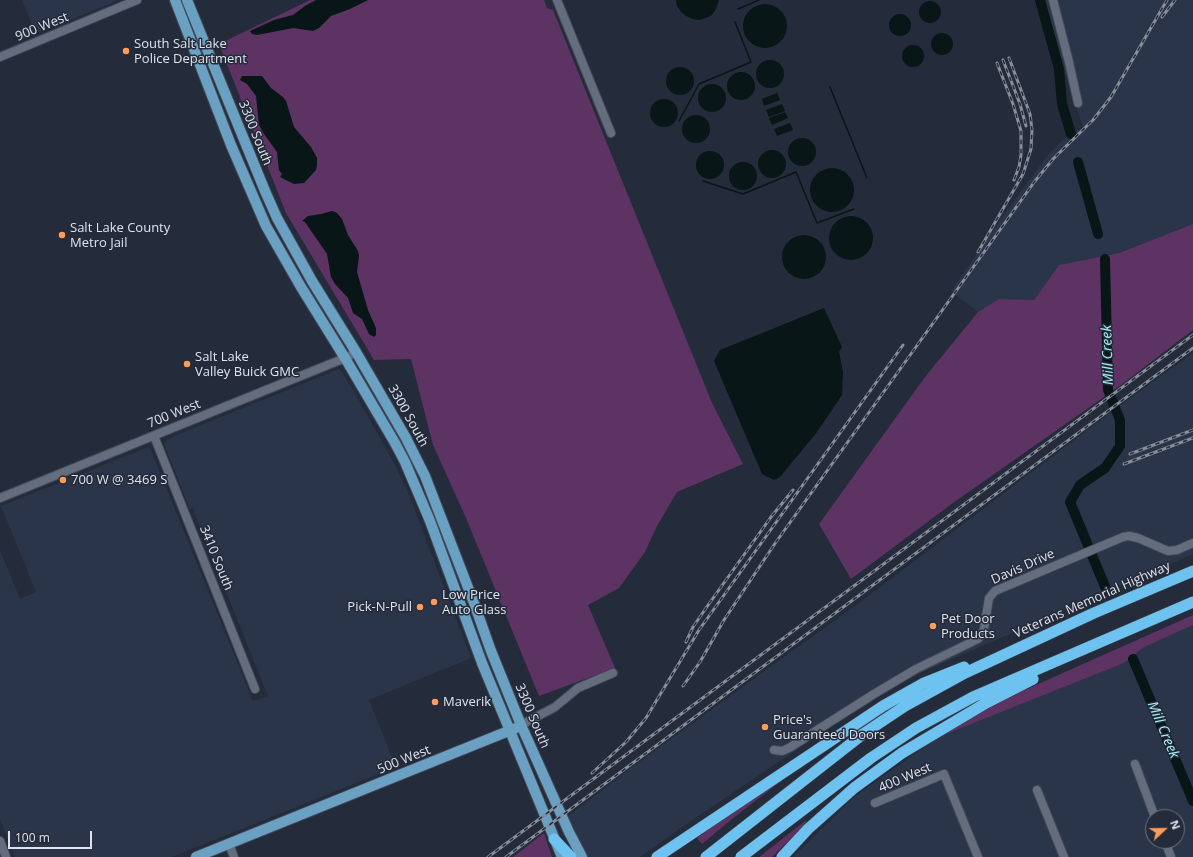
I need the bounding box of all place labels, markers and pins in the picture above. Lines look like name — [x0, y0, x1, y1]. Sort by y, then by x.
place label: South Salt Lake Police Department — [134, 36, 247, 67]
marker: South Salt Lake Police Department — [121, 46, 131, 56]
place label: Salt Lake County Metro Jail — [70, 220, 170, 251]
marker: Salt Lake County Metro Jail — [57, 230, 67, 240]
place label: Salt Lake Valley Buick GMC — [195, 349, 299, 380]
marker: Salt Lake Valley Buick GMC — [182, 359, 192, 369]
place label: 700 W @ 3469 S — [71, 472, 167, 488]
marker: 700 W @ 3469 S — [58, 475, 68, 485]
place label: Low Price Auto Glass — [442, 587, 506, 618]
marker: Low Price Auto Glass — [429, 597, 439, 607]
place label: Pick-N-Pull — [347, 599, 412, 615]
marker: Pick-N-Pull — [415, 602, 425, 612]
place label: Pet Door Products — [941, 611, 995, 642]
marker: Pet Door Products — [928, 621, 938, 631]
place label: Maverik — [443, 694, 491, 710]
marker: Maverik — [430, 697, 440, 707]
place label: Price's Guaranteed Doors — [773, 712, 885, 743]
marker: Price's Guaranteed Doors — [760, 722, 770, 732]

